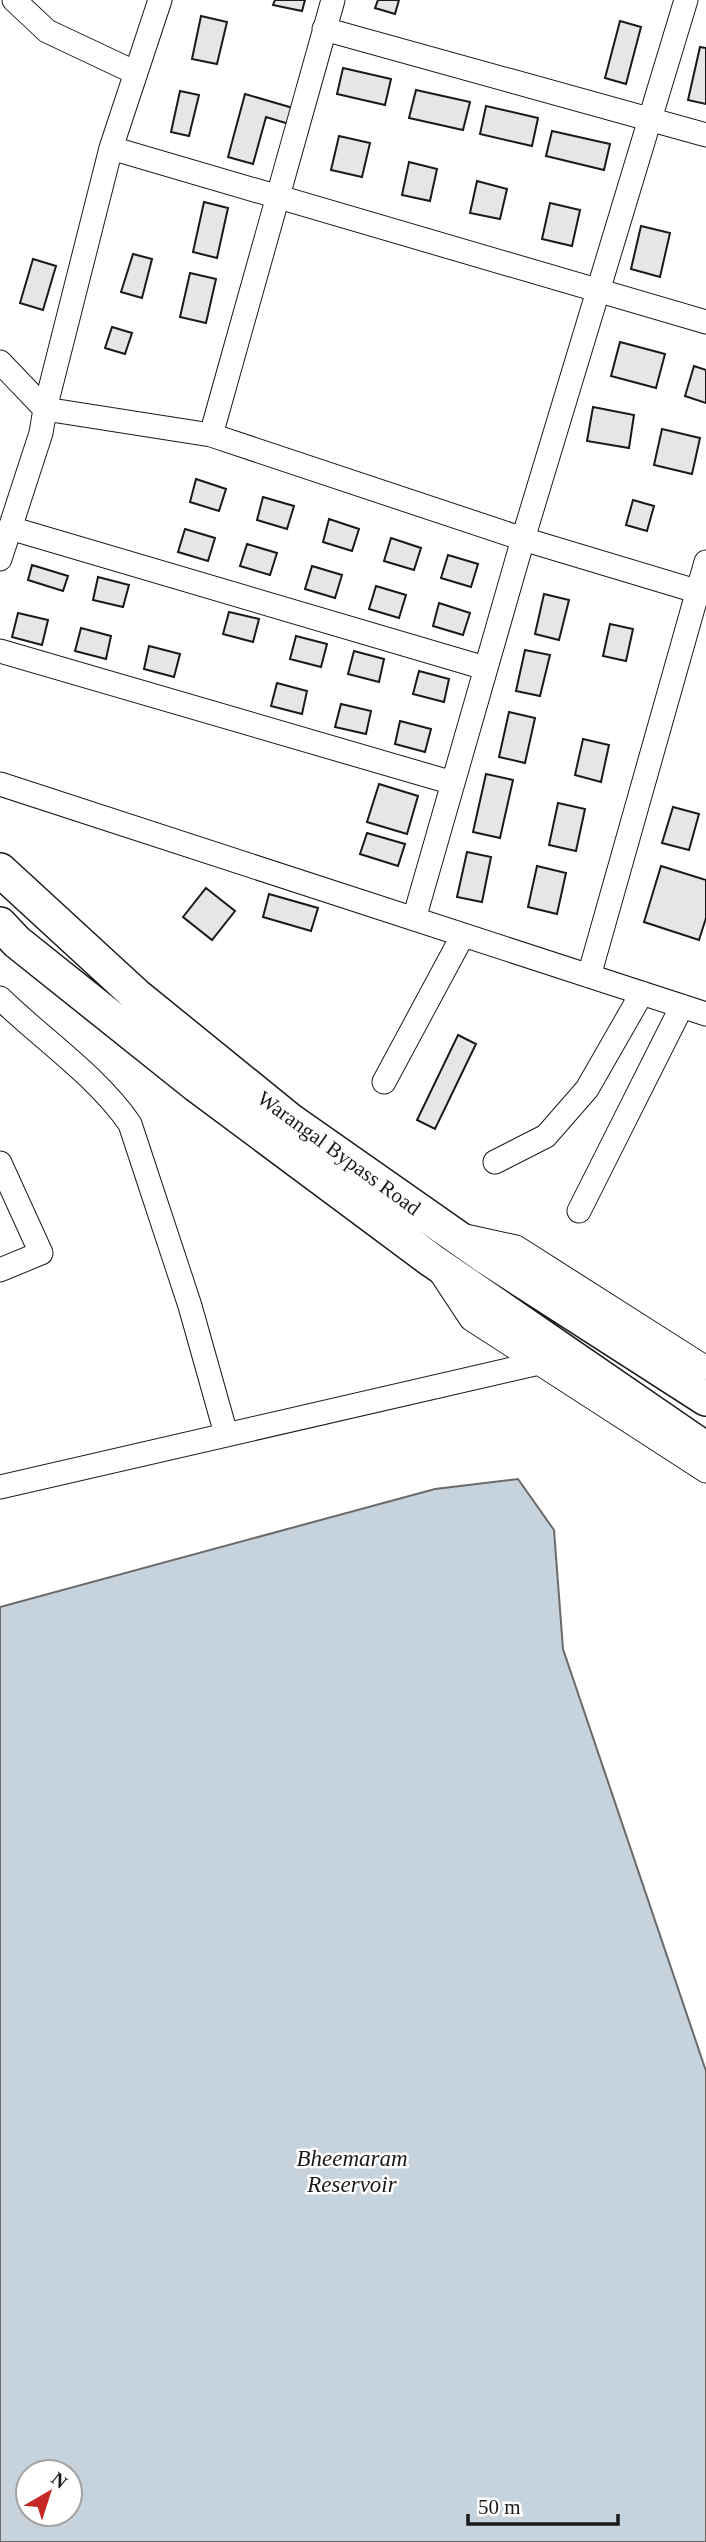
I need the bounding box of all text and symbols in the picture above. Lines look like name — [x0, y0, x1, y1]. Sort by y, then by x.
street label: Warangal Bypass Road — [253, 1086, 426, 1220]
water label: Bheemaram Reservoir — [296, 2146, 408, 2197]
north arrow — [14, 2458, 84, 2528]
text: N — [47, 2468, 72, 2493]
scale bar — [468, 2482, 618, 2526]
text: 50 m — [478, 2495, 521, 2519]

